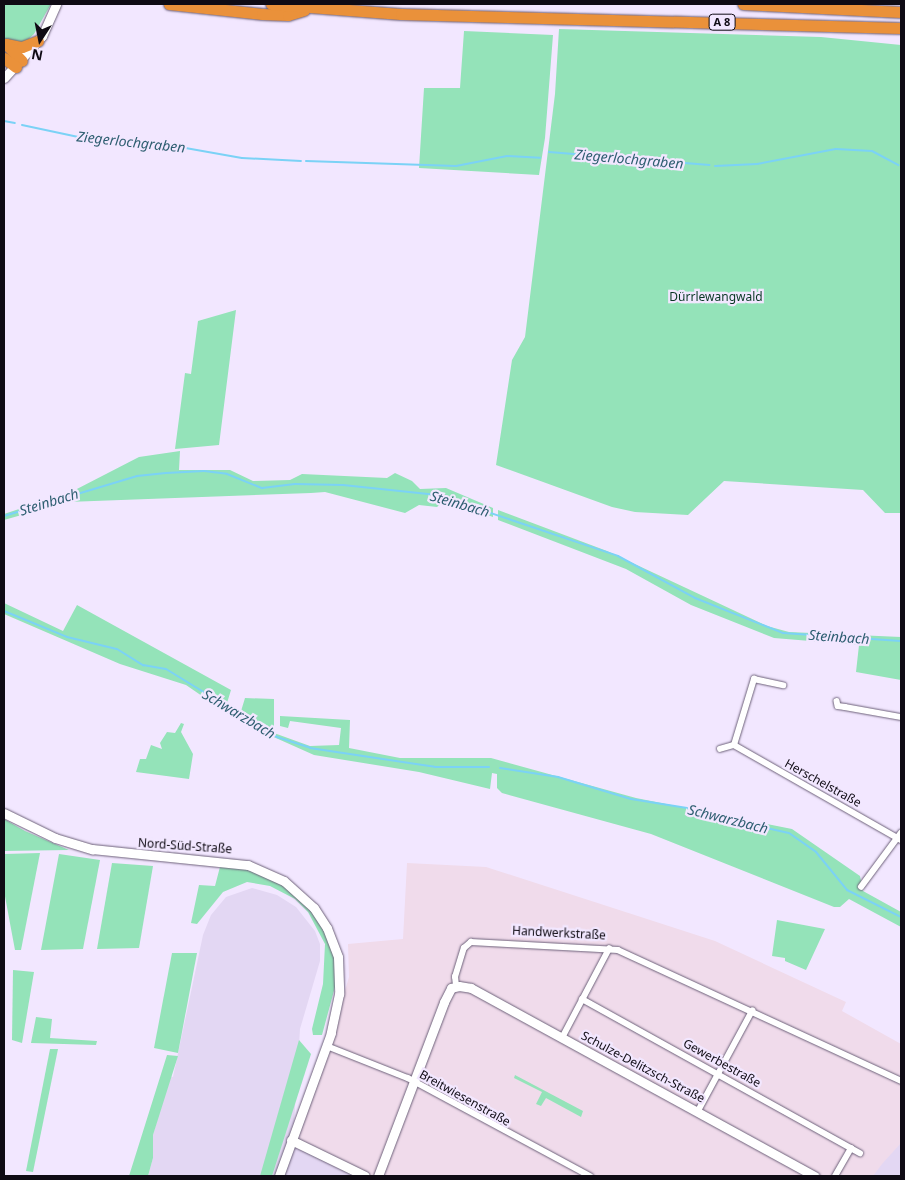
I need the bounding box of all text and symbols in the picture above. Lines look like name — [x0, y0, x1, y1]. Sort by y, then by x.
road number: A 8 — [708, 14, 736, 31]
north arrow — [15, 15, 65, 65]
text: N — [30, 45, 44, 66]
water label: Ziegerlochgraben — [76, 128, 186, 156]
water label: Ziegerlochgraben — [574, 146, 684, 172]
park label: Dürrlewangwald — [669, 290, 763, 304]
water label: Steinbach — [17, 485, 81, 519]
water label: Steinbach — [428, 488, 492, 520]
water label: Steinbach — [808, 626, 870, 648]
water label: Schwarzbach — [200, 686, 278, 742]
street label: Herschelstraße — [782, 756, 864, 810]
water label: Schwarzbach — [686, 801, 770, 837]
street label: Nord-Süd-Straße — [137, 836, 233, 856]
street label: Handwerkstraße — [512, 923, 606, 943]
street label: Schulze-Delitzsch-Straße — [579, 1028, 707, 1106]
street label: Gewerbestraße — [681, 1036, 763, 1090]
street label: Breitwiesenstraße — [417, 1067, 513, 1129]

